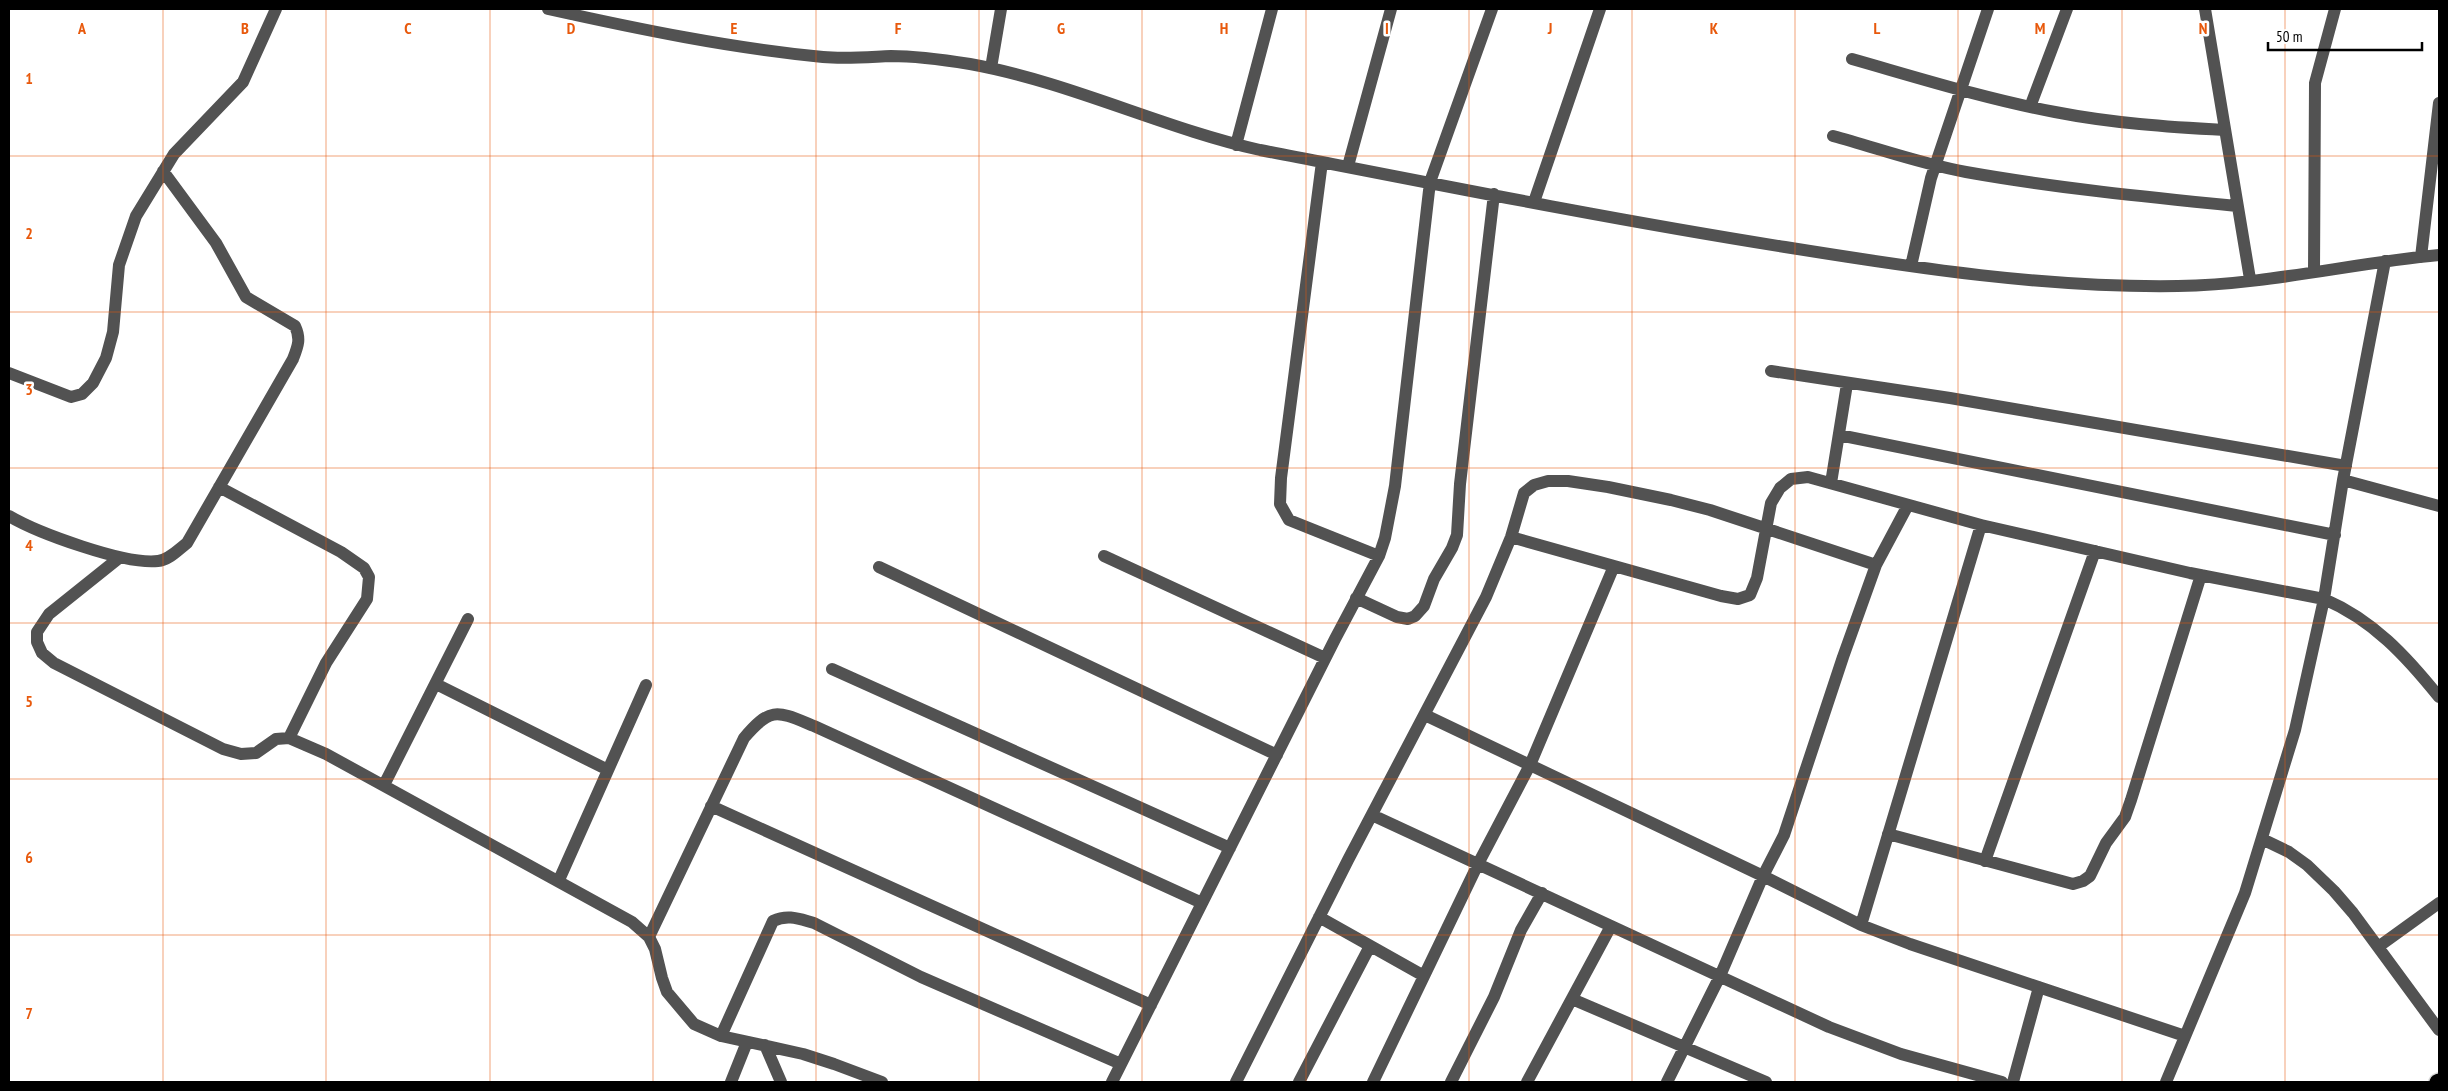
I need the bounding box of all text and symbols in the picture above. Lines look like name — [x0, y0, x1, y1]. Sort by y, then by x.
text: A — [77, 18, 87, 38]
text: B — [241, 18, 249, 38]
text: C — [404, 18, 412, 38]
text: D — [567, 18, 576, 38]
text: E — [731, 18, 738, 38]
text: F — [895, 18, 902, 38]
text: G — [1057, 18, 1065, 38]
text: H — [1220, 18, 1228, 38]
text: I — [1385, 18, 1389, 38]
text: J — [1547, 18, 1552, 38]
text: K — [1710, 18, 1719, 38]
text: L — [1874, 18, 1881, 38]
text: M — [2035, 18, 2045, 38]
text: N — [2199, 18, 2207, 38]
scale bar — [2268, 20, 2422, 52]
text: 50 m — [2276, 27, 2302, 46]
text: 1 — [25, 68, 33, 88]
text: 2 — [25, 223, 33, 243]
text: 3 — [25, 379, 33, 399]
text: 4 — [25, 535, 33, 555]
text: 5 — [25, 691, 33, 711]
text: 6 — [25, 847, 33, 867]
text: 7 — [25, 1003, 33, 1023]

